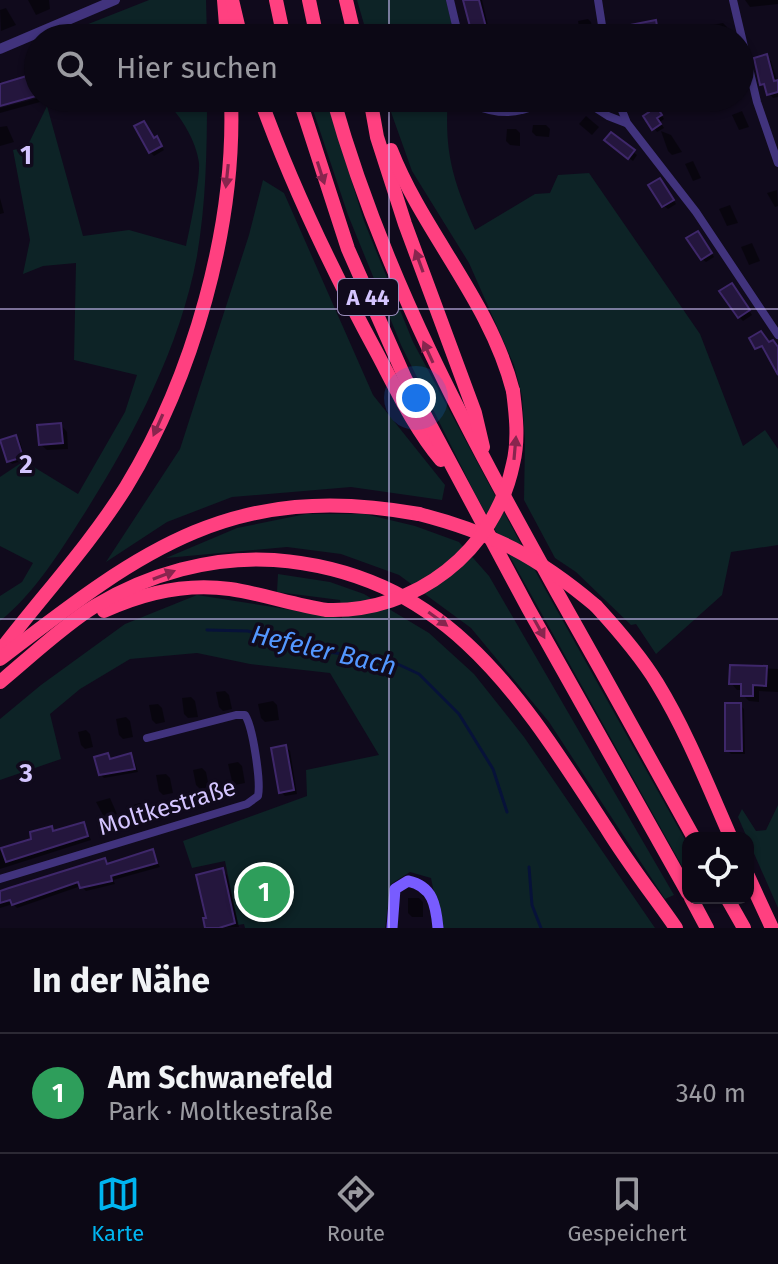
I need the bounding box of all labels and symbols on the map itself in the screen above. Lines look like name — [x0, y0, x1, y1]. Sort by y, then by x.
text: 1 — [20, 140, 32, 171]
one-way arrow — [316, 161, 328, 185]
one-way arrow — [220, 164, 233, 189]
one-way arrow — [412, 249, 425, 273]
road number: A 44 — [338, 279, 398, 315]
one-way arrow — [421, 340, 435, 363]
your location — [396, 378, 436, 418]
one-way arrow — [151, 413, 165, 437]
one-way arrow — [509, 435, 522, 460]
text: 2 — [19, 449, 33, 480]
one-way arrow — [152, 568, 176, 581]
one-way arrow — [427, 611, 448, 626]
one-way arrow — [532, 617, 546, 639]
water label: Hefeler Bach — [248, 619, 399, 682]
text: 3 — [18, 758, 33, 789]
street label: Moltkestraße — [95, 773, 239, 841]
pin: 1 — [238, 862, 290, 922]

